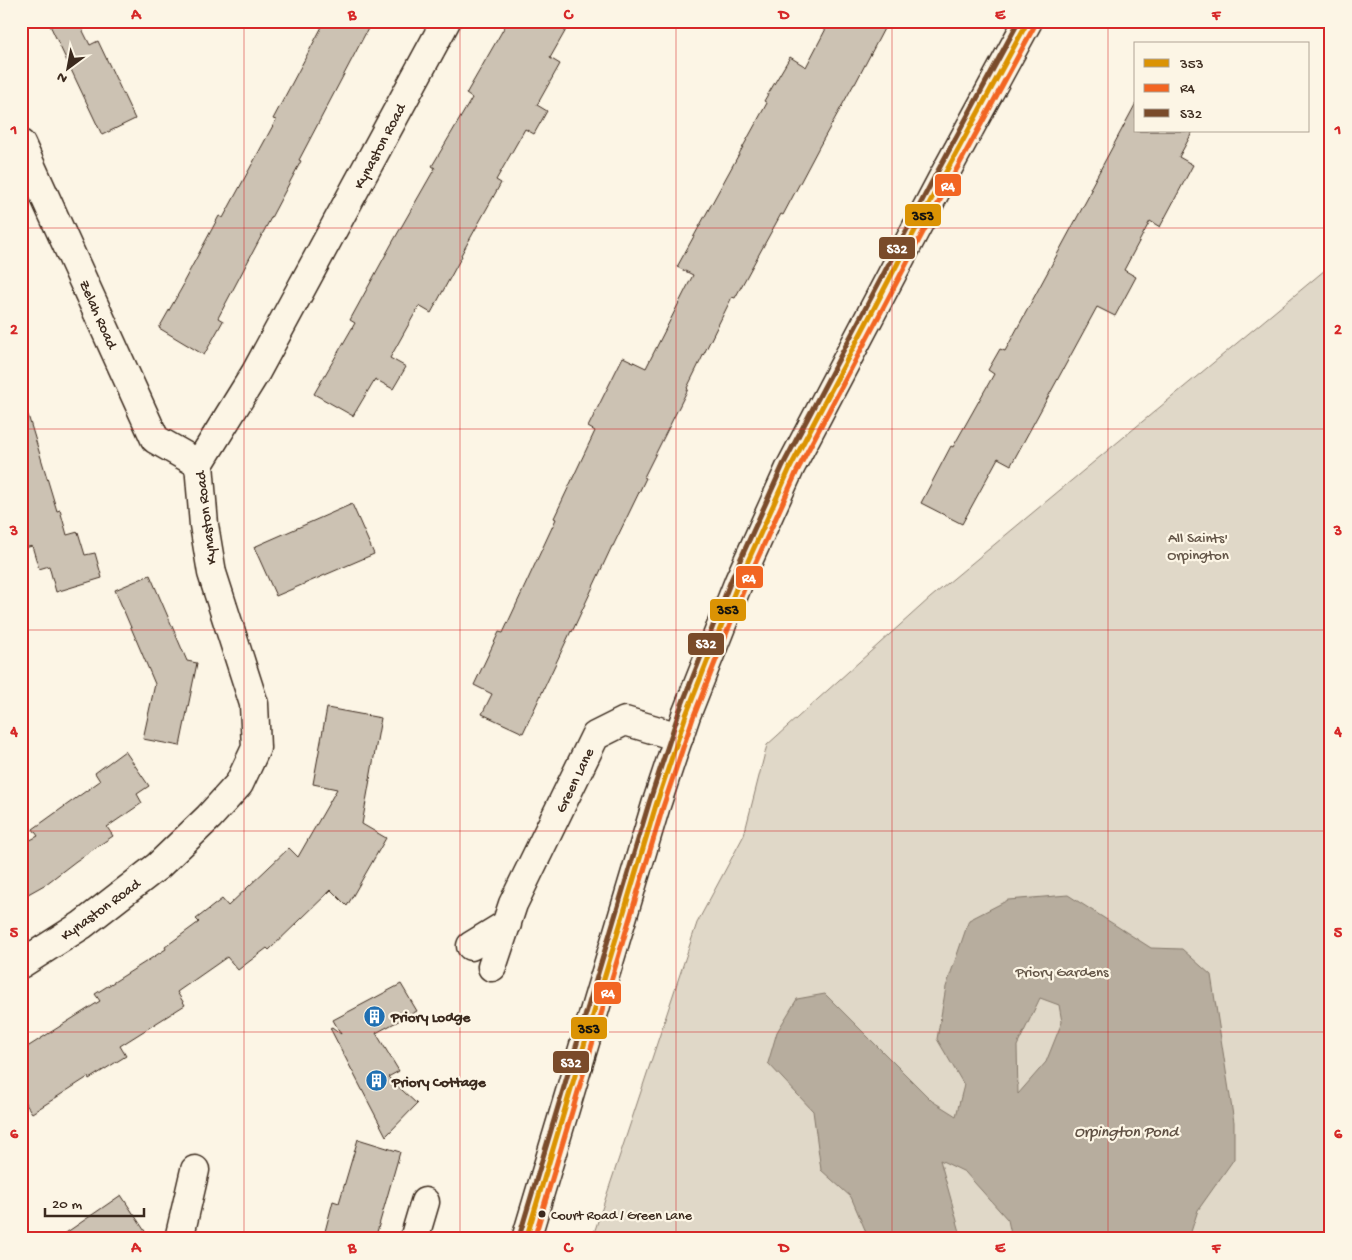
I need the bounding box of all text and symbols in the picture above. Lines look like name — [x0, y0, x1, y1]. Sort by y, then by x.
text: A — [130, 7, 142, 26]
text: B — [347, 7, 357, 26]
text: C — [563, 7, 574, 26]
text: D — [777, 7, 790, 26]
text: E — [995, 7, 1006, 26]
text: F — [1211, 7, 1222, 26]
north arrow — [42, 42, 92, 92]
legend — [1134, 42, 1310, 132]
text: 353 — [1179, 56, 1204, 74]
text: N — [54, 67, 71, 87]
text: R4 — [1180, 80, 1195, 98]
street label: Kynaston Road — [351, 100, 411, 193]
text: S32 — [1180, 106, 1202, 124]
text: 1 — [10, 122, 17, 141]
text: 1 — [1334, 122, 1341, 141]
line badge: R4 — [934, 173, 962, 197]
text: R4 — [940, 179, 955, 196]
line badge: 353 — [904, 203, 942, 227]
text: 353 — [911, 209, 934, 226]
line badge: S32 — [878, 236, 916, 260]
text: S32 — [887, 242, 907, 259]
street label: Zelah Road — [74, 278, 121, 353]
text: 2 — [10, 322, 18, 341]
text: 2 — [1334, 322, 1342, 341]
street label: Kynaston Road — [192, 469, 222, 565]
text: 3 — [9, 523, 18, 542]
text: 3 — [1333, 523, 1342, 542]
park label: All Saints' Orpington — [1167, 530, 1229, 565]
line badge: R4 — [735, 565, 764, 589]
text: R4 — [741, 571, 756, 588]
line badge: 353 — [709, 598, 747, 622]
text: 353 — [716, 603, 739, 620]
line badge: S32 — [687, 632, 725, 656]
text: S32 — [696, 637, 716, 654]
text: 4 — [9, 724, 18, 743]
text: 4 — [1333, 724, 1342, 743]
street label: Green Lane — [552, 745, 599, 816]
street label: Kynaston Road — [58, 875, 145, 946]
text: 5 — [10, 925, 19, 944]
text: 5 — [1334, 925, 1343, 944]
park label: Priory Gardens — [1014, 964, 1109, 982]
line badge: R4 — [593, 981, 622, 1005]
text: R4 — [600, 986, 615, 1003]
building icon: Priory Lodge — [363, 1004, 387, 1028]
place label: Priory Lodge — [390, 1009, 471, 1027]
line badge: 353 — [570, 1016, 608, 1040]
text: 353 — [577, 1022, 600, 1039]
line badge: S32 — [552, 1050, 590, 1074]
text: S32 — [561, 1056, 581, 1073]
building icon: Priory Cottage — [364, 1069, 388, 1093]
place label: Priory Cottage — [391, 1074, 487, 1092]
water label: Orpington Pond — [1074, 1124, 1179, 1143]
text: 6 — [10, 1126, 19, 1145]
text: 6 — [1334, 1126, 1343, 1145]
scale bar — [45, 1185, 144, 1217]
text: 20 m — [52, 1196, 82, 1214]
place label: Court Road / Green Lane — [551, 1208, 693, 1225]
marker: Court Road / Green Lane — [537, 1209, 547, 1219]
text: A — [130, 1240, 142, 1259]
text: B — [347, 1240, 357, 1259]
text: C — [563, 1240, 574, 1259]
text: D — [777, 1240, 790, 1259]
text: E — [995, 1240, 1006, 1259]
text: F — [1211, 1240, 1222, 1259]

